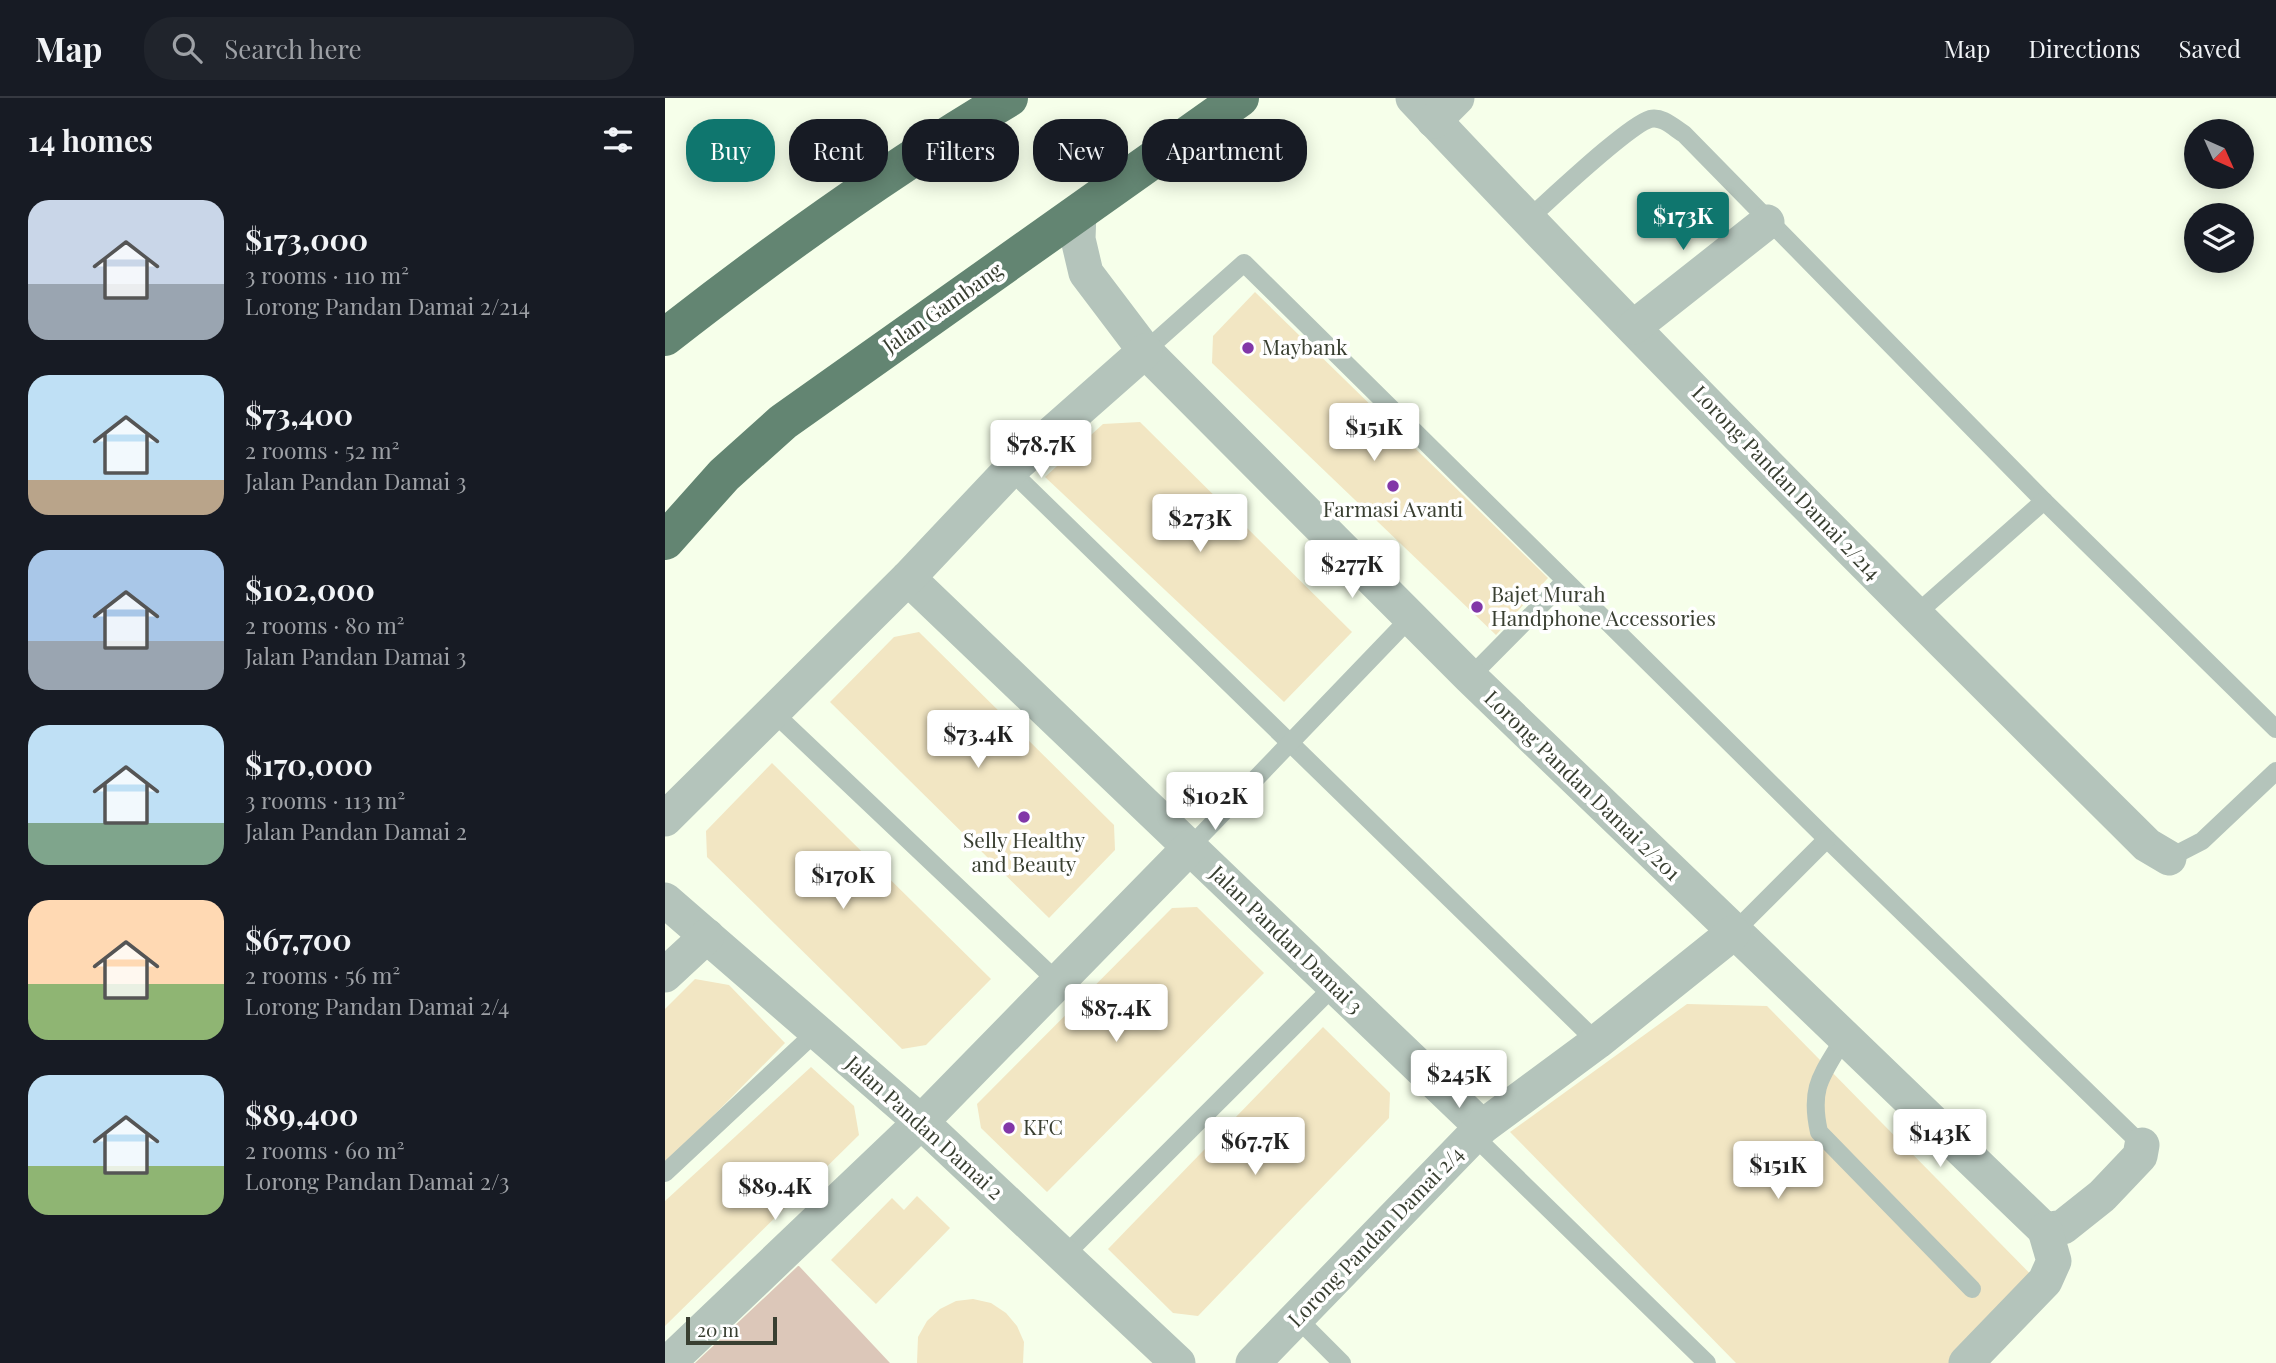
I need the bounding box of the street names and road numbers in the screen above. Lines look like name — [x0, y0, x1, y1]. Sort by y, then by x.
street label: Jalan Gambang — [875, 255, 1007, 359]
street label: Lorong Pandan Damai 2/214 — [1687, 378, 1888, 585]
street label: Lorong Pandan Damai 2/201 — [1479, 683, 1688, 886]
street label: Jalan Pandan Damai 3 — [1204, 858, 1370, 1019]
street label: Jalan Pandan Damai 2 — [840, 1048, 1010, 1205]
street label: Lorong Pandan Damai 2/4 — [1281, 1139, 1468, 1332]

